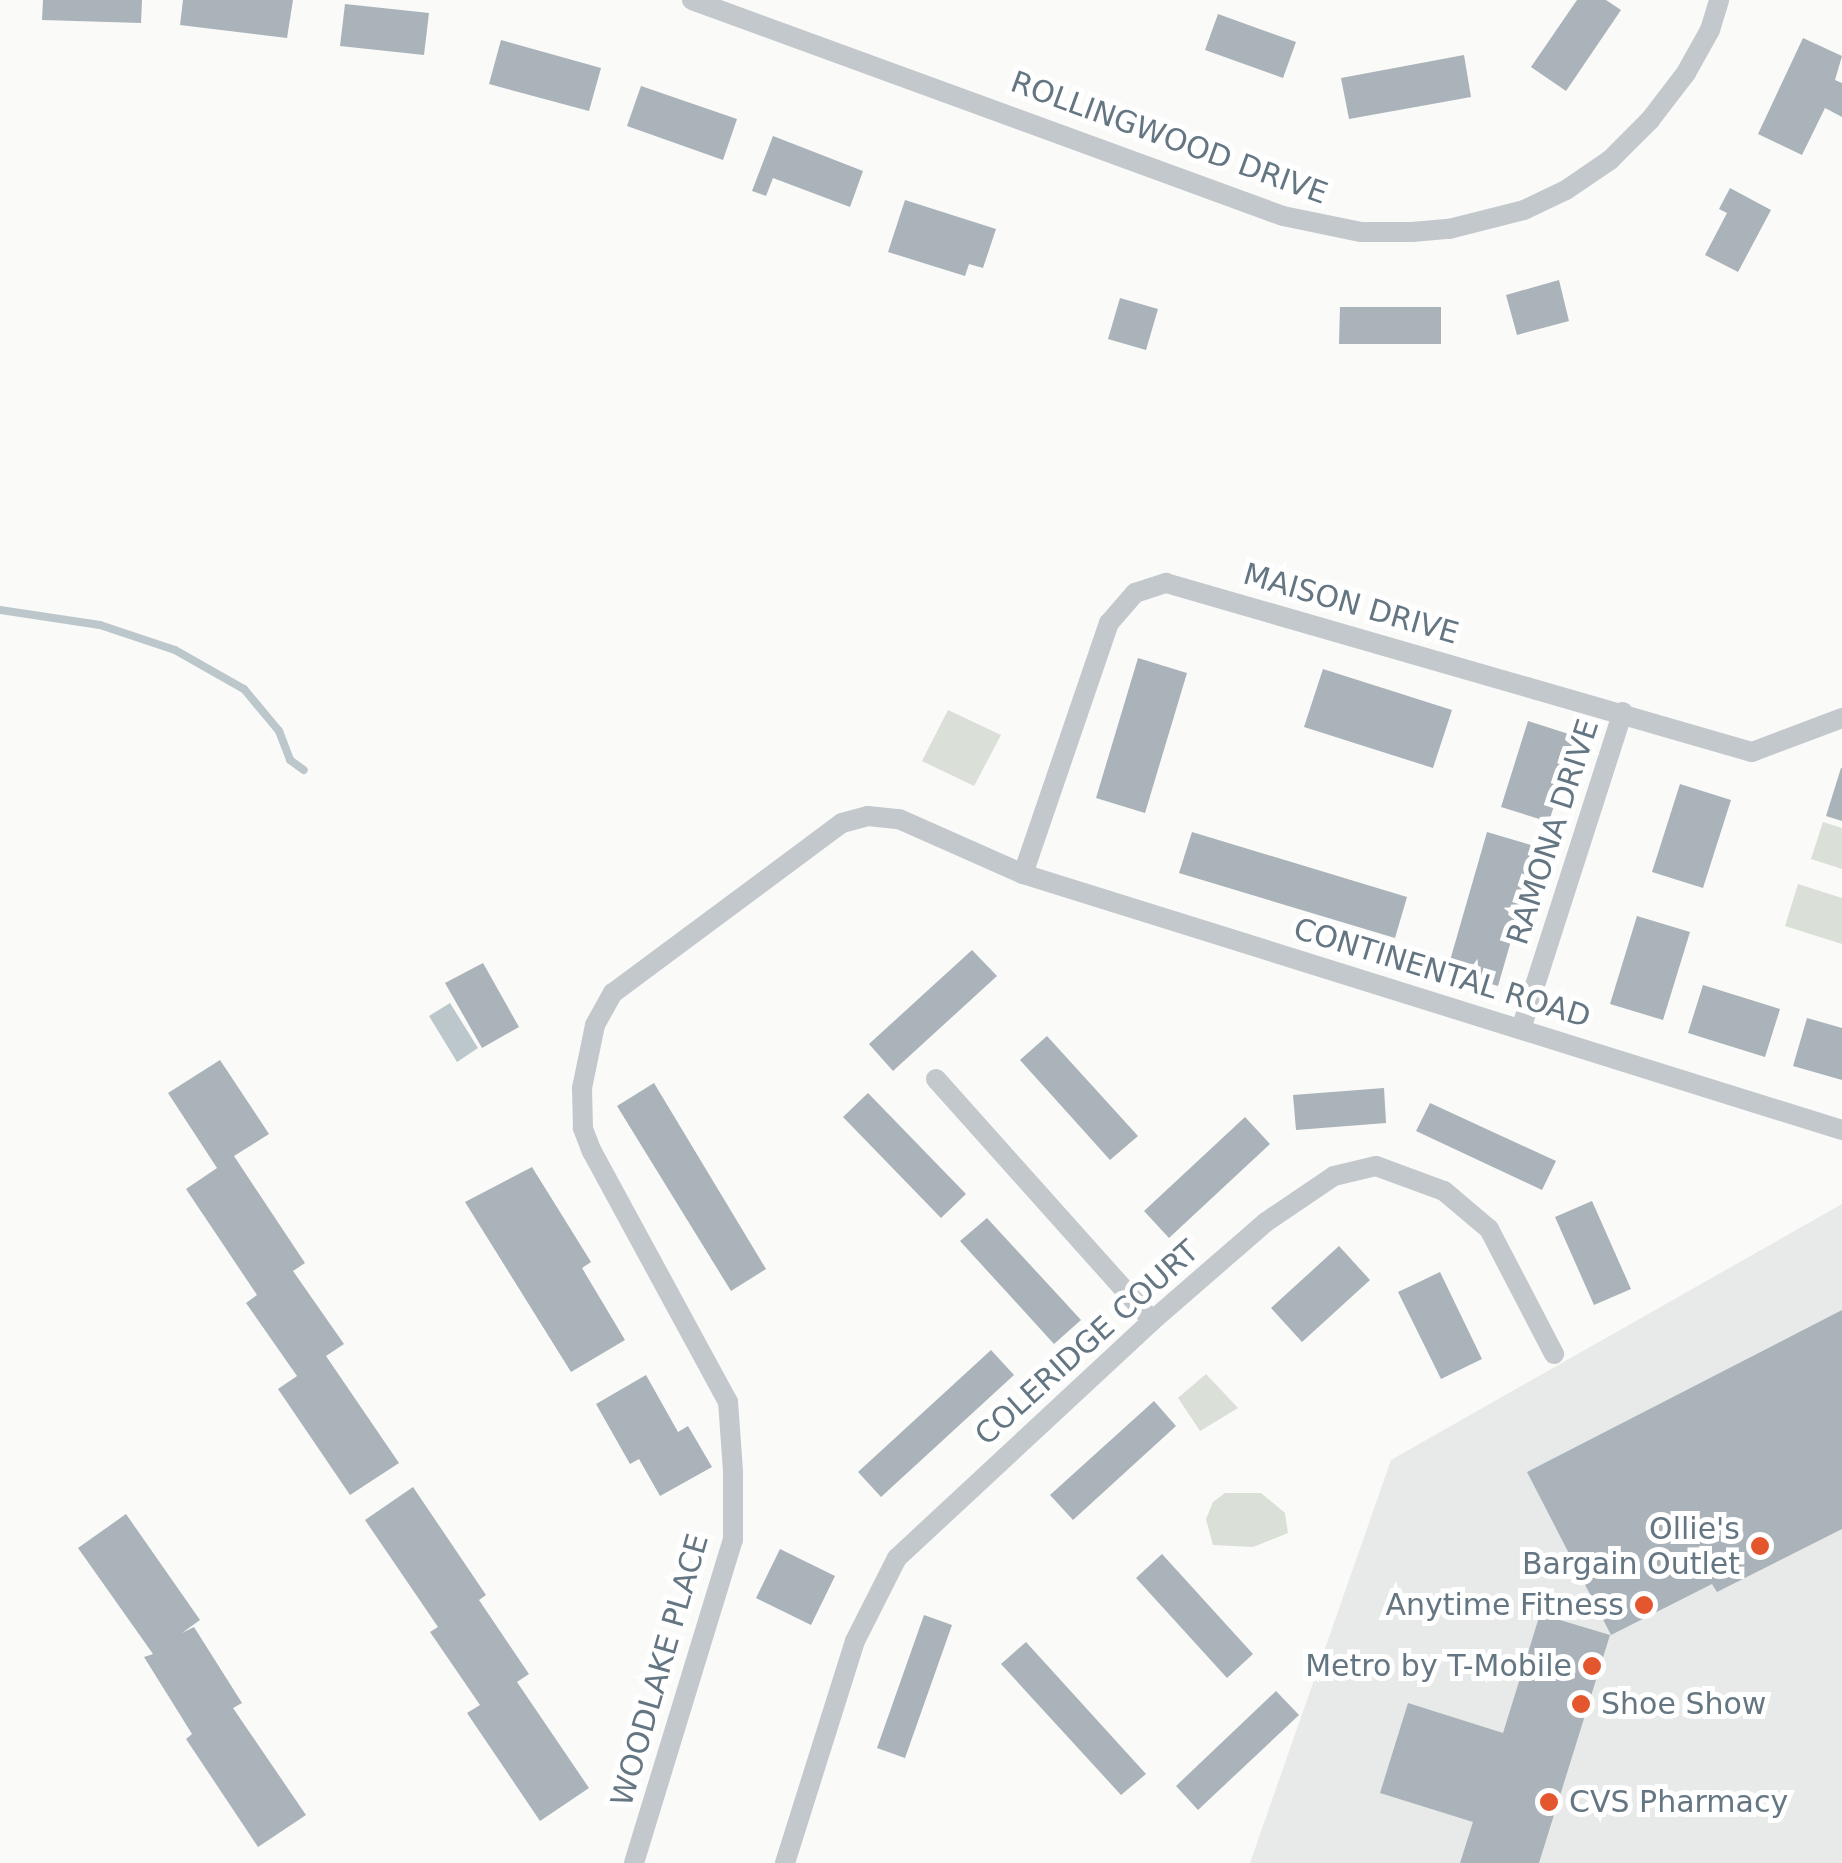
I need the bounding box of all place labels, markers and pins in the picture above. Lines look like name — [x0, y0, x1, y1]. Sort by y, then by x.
place label: Ollie's Bargain Outlet — [1522, 1511, 1740, 1582]
marker: Ollie's Bargain Outlet — [1749, 1535, 1771, 1557]
place label: Anytime Fitness — [1385, 1587, 1624, 1623]
marker: Anytime Fitness — [1633, 1594, 1655, 1616]
place label: Metro by T-Mobile — [1305, 1648, 1572, 1684]
marker: Metro by T-Mobile — [1581, 1655, 1603, 1677]
place label: Shoe Show — [1601, 1686, 1766, 1722]
marker: Shoe Show — [1570, 1693, 1592, 1715]
place label: CVS Pharmacy — [1569, 1784, 1788, 1820]
marker: CVS Pharmacy — [1538, 1791, 1560, 1813]

